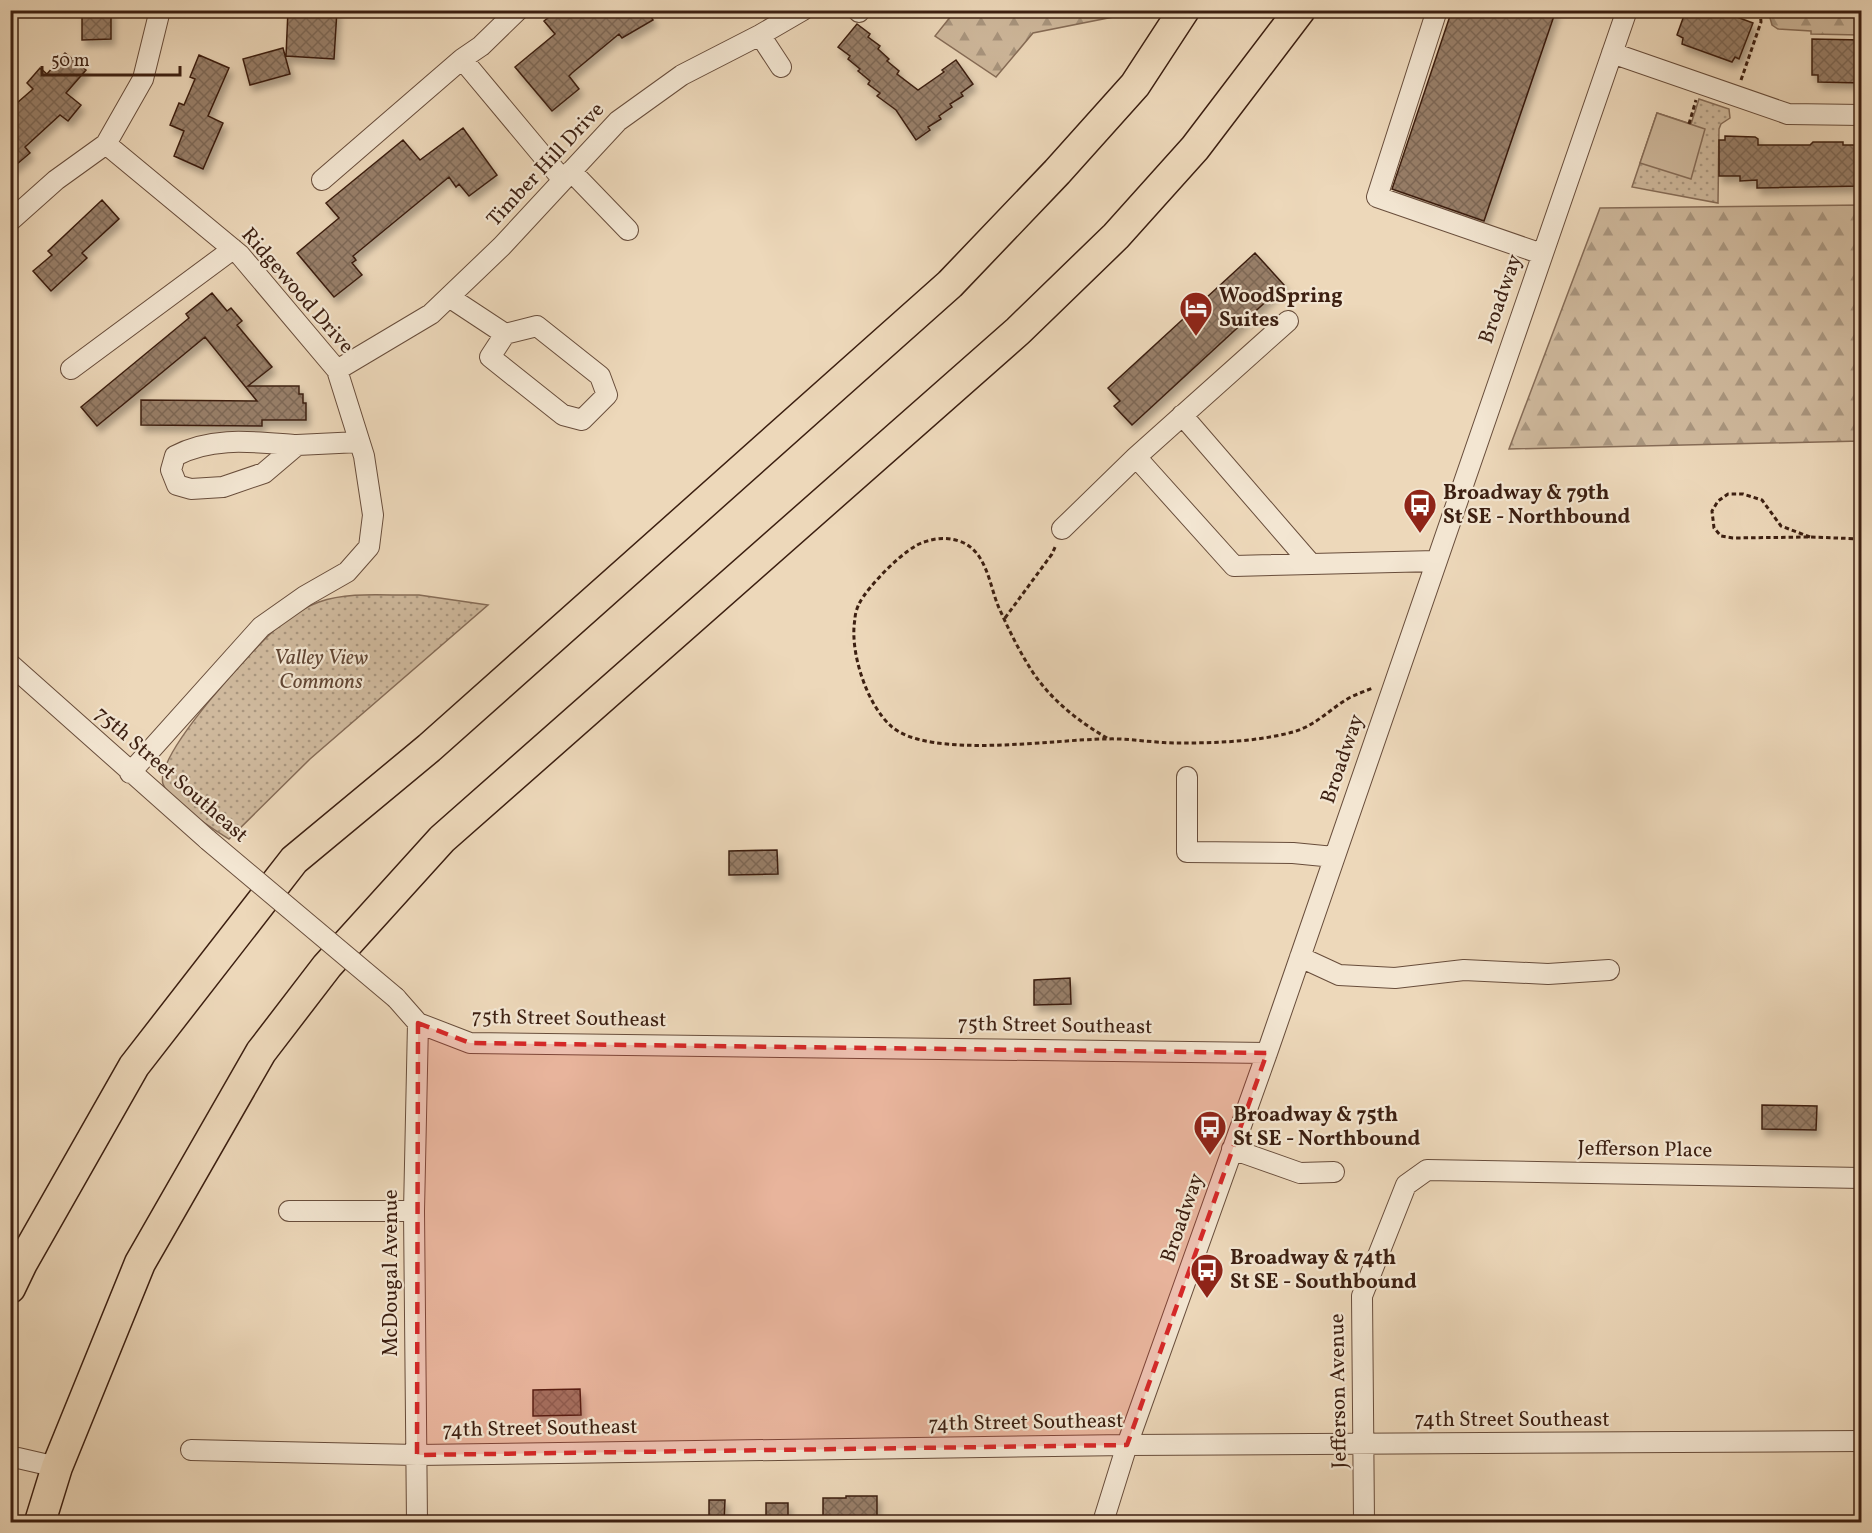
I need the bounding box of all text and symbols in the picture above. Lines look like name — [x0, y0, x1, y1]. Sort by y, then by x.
scale bar — [42, 39, 180, 77]
text: 50 m — [51, 49, 90, 74]
street label: Timber Hill Drive — [481, 96, 611, 234]
street label: Ridgewood Drive — [234, 222, 360, 360]
street label: Broadway — [1472, 250, 1530, 348]
place label: WoodSpring Suites — [1219, 282, 1343, 335]
hotel icon: WoodSpring Suites — [1178, 290, 1214, 337]
place label: Broadway & 79th St SE - Northbound — [1443, 479, 1631, 532]
bus stop icon: Broadway & 79th St SE - Northbound — [1402, 487, 1438, 534]
park label: Valley View Commons — [274, 644, 368, 697]
street label: 75th Street Southeast — [88, 700, 254, 850]
street label: Broadway — [1314, 710, 1372, 808]
street label: 75th Street Southeast — [471, 1003, 667, 1035]
street label: 75th Street Southeast — [957, 1010, 1153, 1042]
place label: Broadway & 75th St SE - Northbound — [1233, 1101, 1421, 1154]
bus stop icon: Broadway & 75th St SE - Northbound — [1192, 1109, 1228, 1156]
street label: Jefferson Place — [1577, 1134, 1713, 1166]
street label: Broadway — [1154, 1169, 1212, 1267]
street label: McDougal Avenue — [377, 1189, 406, 1357]
place label: Broadway & 74th St SE - Southbound — [1230, 1244, 1417, 1297]
bus stop icon: Broadway & 74th St SE - Southbound — [1189, 1252, 1225, 1299]
street label: Jefferson Avenue — [1323, 1313, 1355, 1469]
street label: 74th Street Southeast — [1414, 1406, 1610, 1435]
street label: 74th Street Southeast — [928, 1407, 1124, 1439]
street label: 74th Street Southeast — [442, 1413, 638, 1445]

